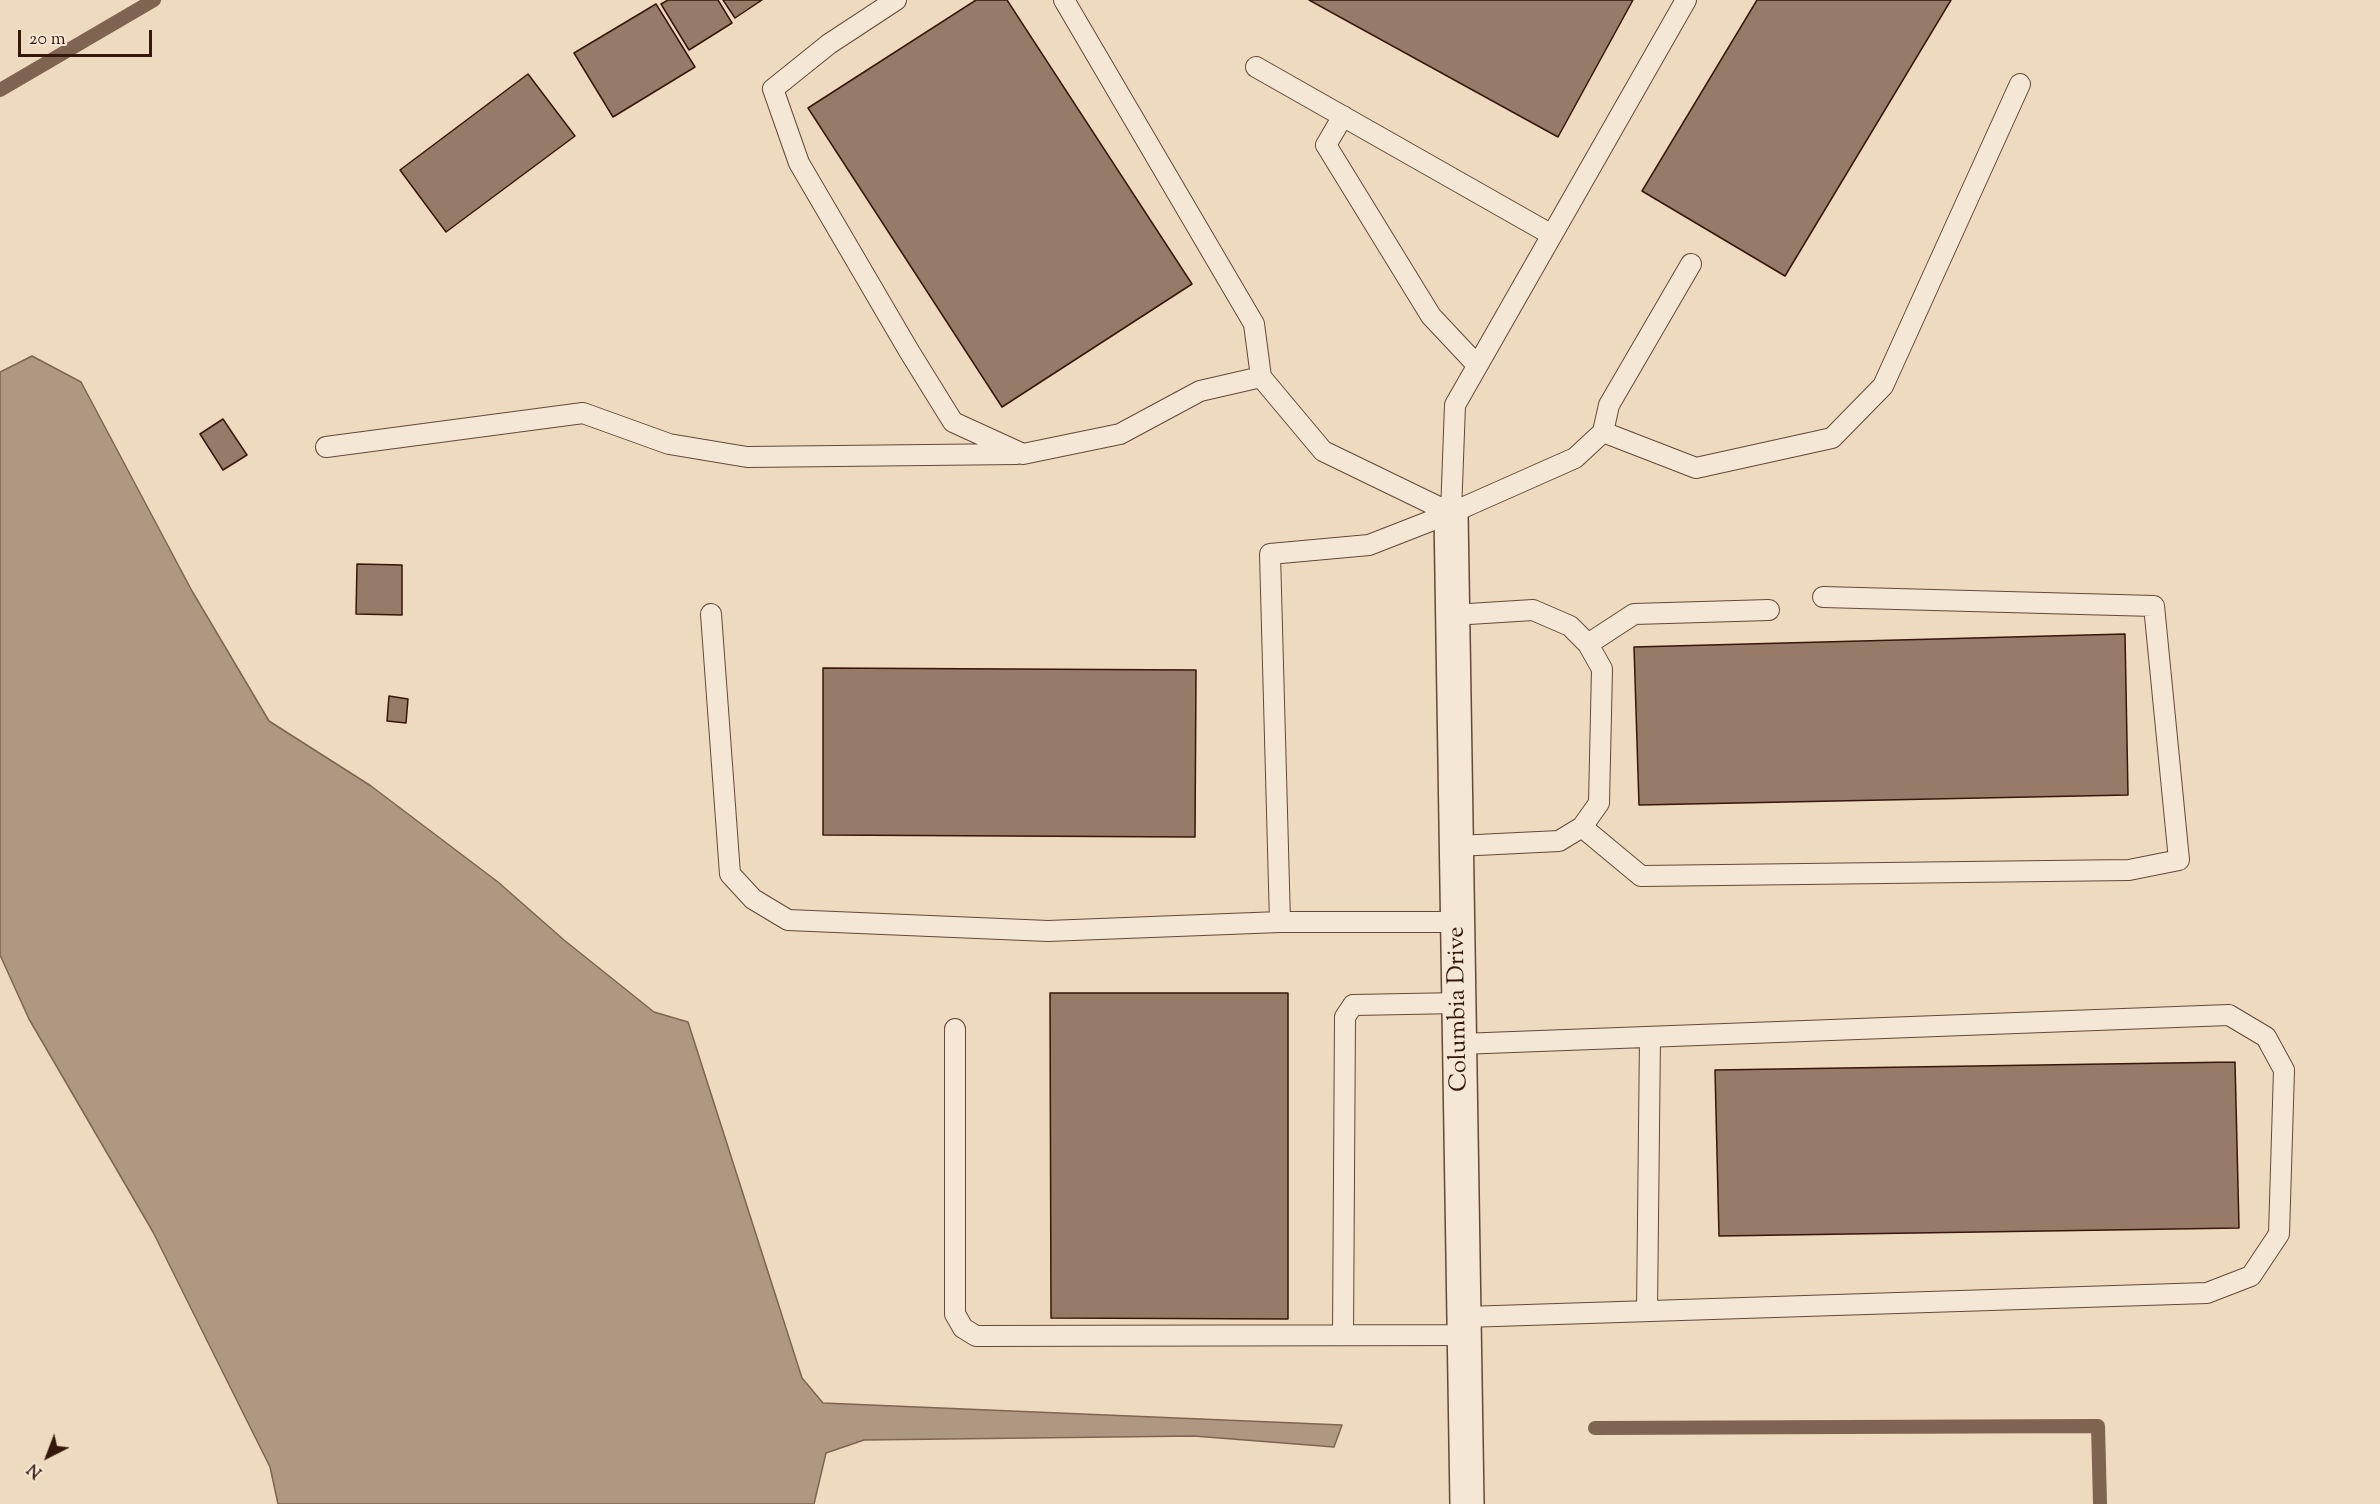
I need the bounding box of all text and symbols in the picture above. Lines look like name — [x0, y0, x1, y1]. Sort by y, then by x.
scale bar — [21, 18, 154, 56]
text: 20 m — [29, 27, 66, 53]
street label: Columbia Drive — [1444, 926, 1476, 1092]
north arrow — [18, 1426, 78, 1486]
text: N — [23, 1457, 48, 1483]

